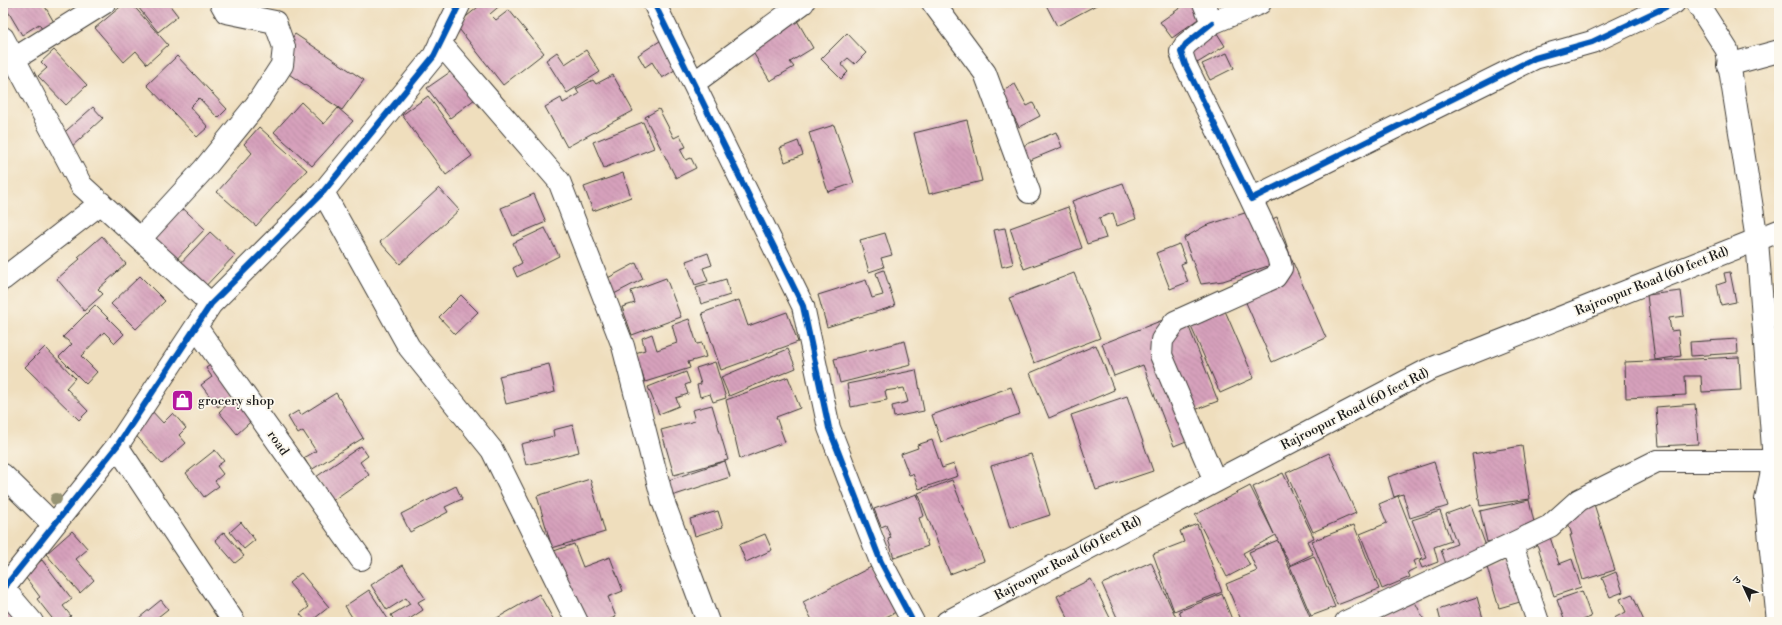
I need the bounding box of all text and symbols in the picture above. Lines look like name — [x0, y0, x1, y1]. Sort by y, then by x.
street label: Rajroopur Road (60 feet Rd) — [1573, 243, 1731, 319]
street label: Rajroopur Road (60 feet Rd) — [1278, 365, 1432, 453]
shop icon: grocery shop — [169, 388, 195, 414]
place label: grocery shop — [198, 393, 274, 409]
street label: road — [264, 427, 293, 459]
street label: Rajroopur Road (60 feet Rd) — [992, 512, 1144, 604]
north arrow — [1724, 567, 1764, 607]
text: उ — [1730, 573, 1745, 588]

